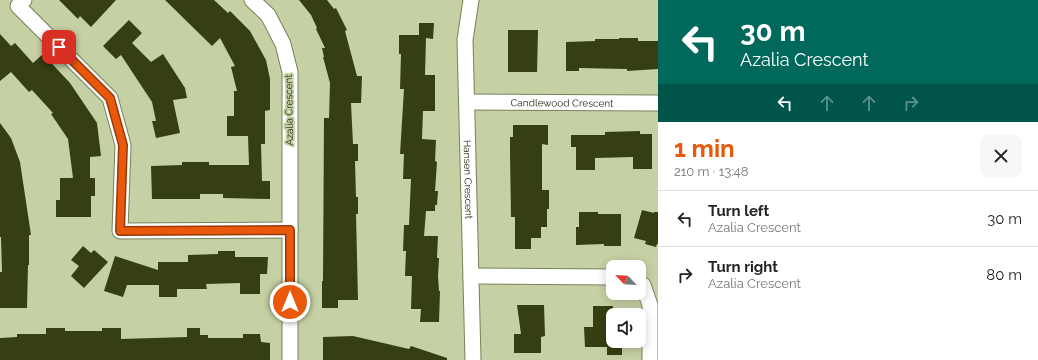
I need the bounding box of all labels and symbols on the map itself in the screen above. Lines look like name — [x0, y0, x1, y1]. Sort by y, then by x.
pin — [42, 30, 76, 64]
street label: Azalia Crescent — [283, 74, 295, 146]
street label: Candlewood Crescent — [510, 97, 614, 108]
street label: Hansen Crescent — [462, 140, 475, 220]
north arrow — [606, 260, 646, 300]
position arrow — [269, 281, 311, 323]

